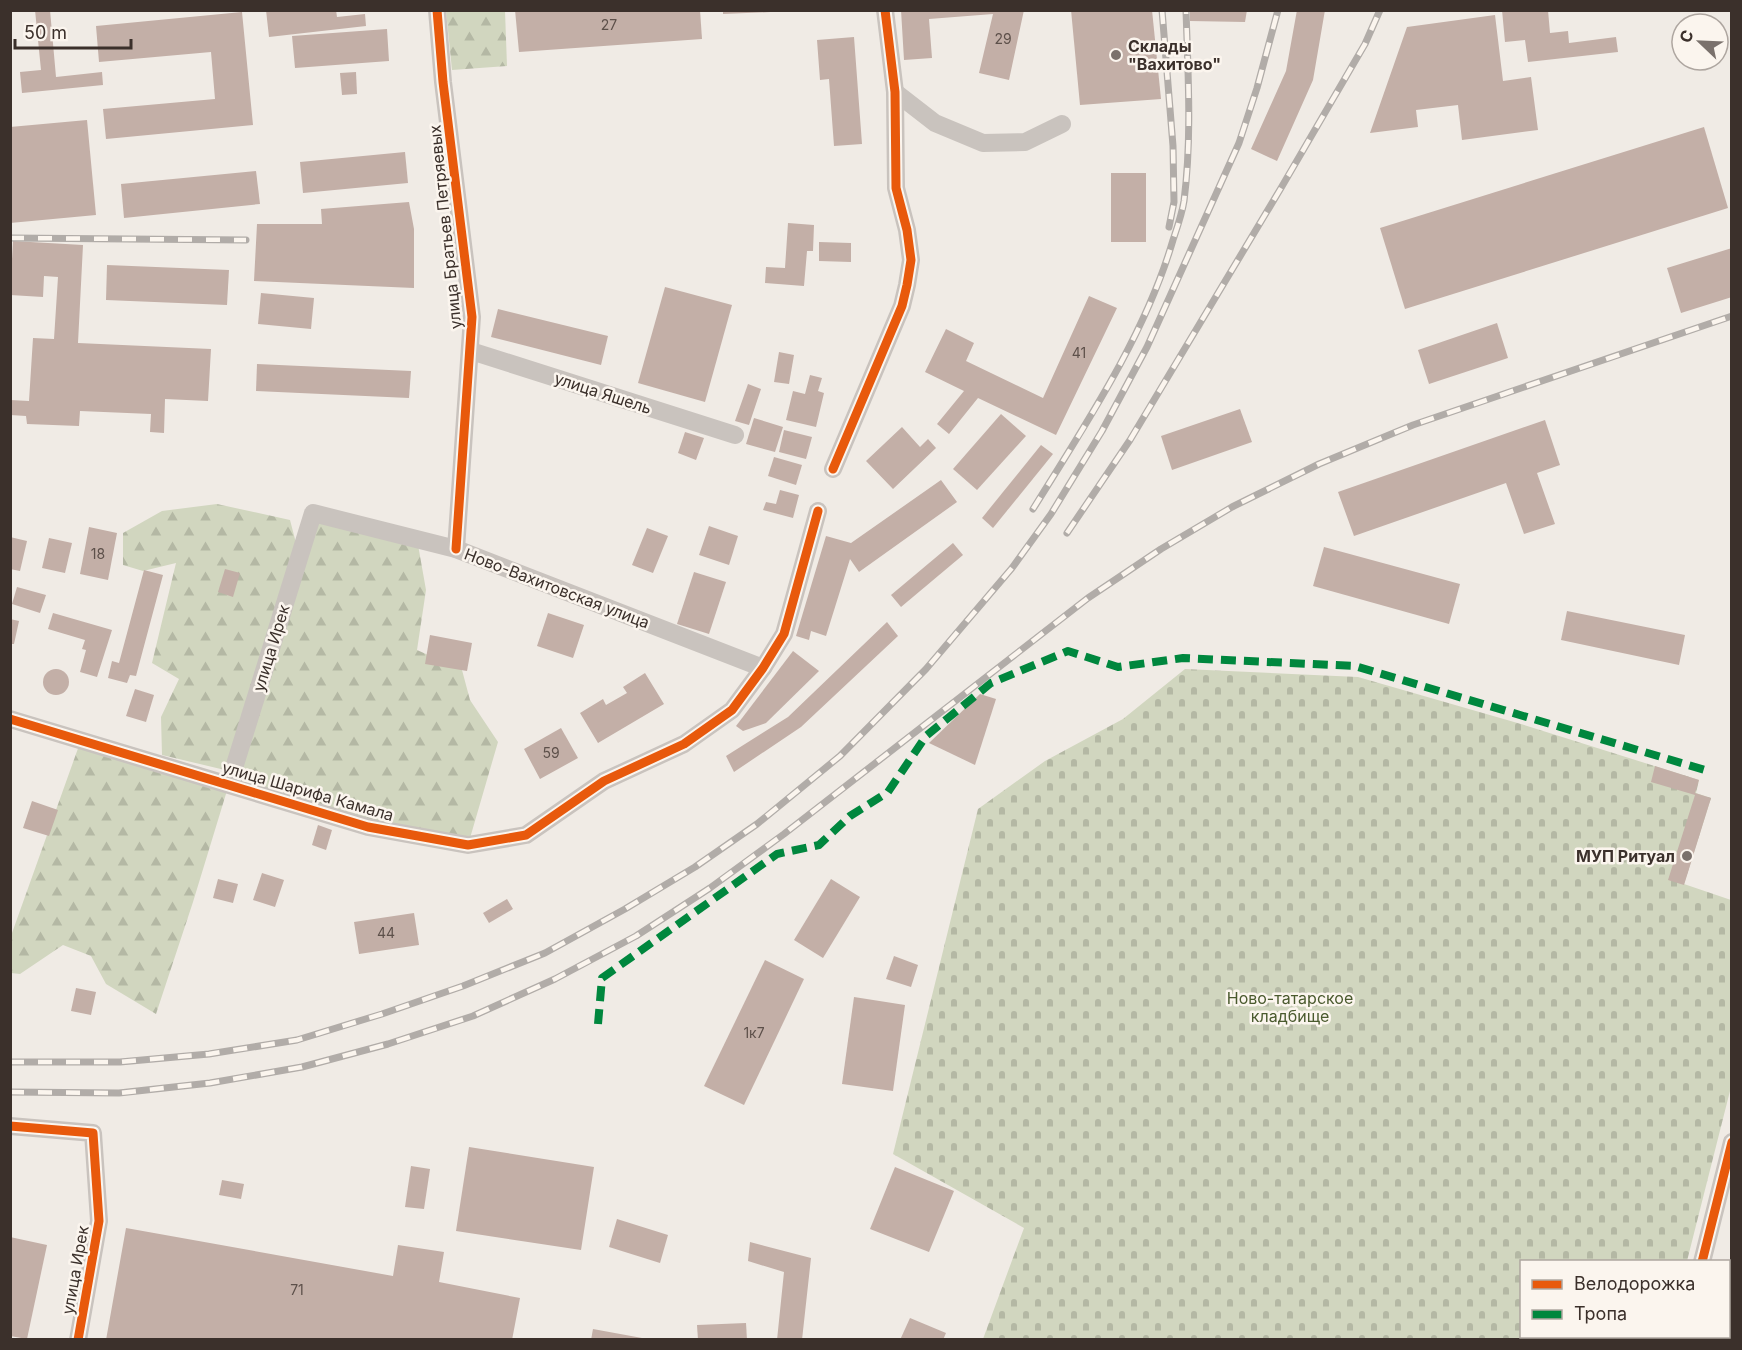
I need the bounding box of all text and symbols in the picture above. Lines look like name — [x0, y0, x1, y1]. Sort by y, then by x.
scale bar — [15, 12, 130, 50]
north arrow — [1670, 12, 1730, 72]
house number: 27 — [601, 16, 617, 33]
text: 50 m — [24, 22, 67, 43]
text: С — [1675, 27, 1698, 45]
house number: 29 — [994, 30, 1012, 47]
place label: Склады "Вахитово" — [1128, 36, 1221, 74]
marker: Склады "Вахитово" — [1109, 48, 1123, 62]
street label: улица Братьев Петряевых — [424, 124, 466, 330]
house number: 41 — [1072, 344, 1086, 361]
street label: улица Яшель — [552, 368, 654, 418]
street label: Ново-Вахитовская улица — [462, 543, 652, 633]
house number: 18 — [91, 545, 105, 562]
street label: улица Ирек — [248, 602, 294, 694]
house number: 59 — [542, 744, 560, 761]
street label: улица Шарифа Камала — [220, 757, 396, 825]
place label: МУП Ритуал — [1576, 846, 1675, 866]
marker: МУП Ритуал — [1680, 849, 1694, 863]
house number: 44 — [377, 924, 395, 941]
park label: Ново-татарское кладбище — [1227, 988, 1353, 1026]
house number: 1к7 — [743, 1024, 765, 1041]
street label: улица Ирек — [57, 1224, 93, 1316]
legend — [1520, 1260, 1730, 1338]
text: Велодорожка — [1574, 1273, 1695, 1294]
house number: 71 — [290, 1281, 304, 1298]
text: Тропа — [1574, 1303, 1627, 1324]

